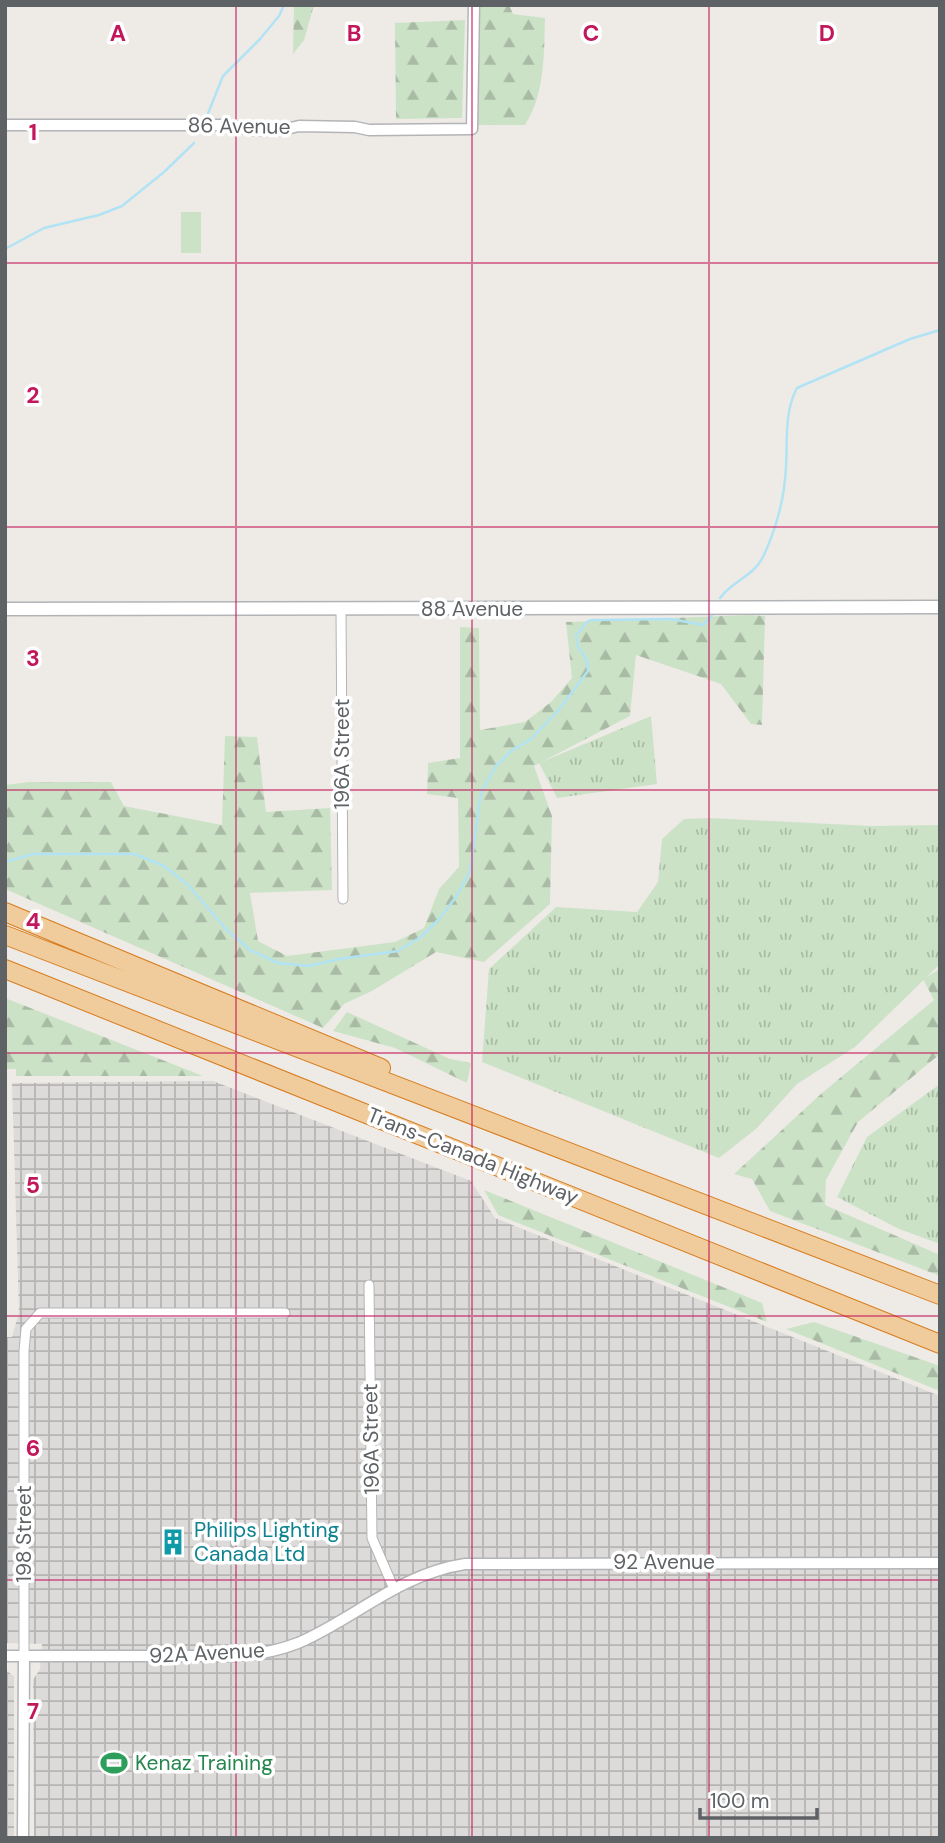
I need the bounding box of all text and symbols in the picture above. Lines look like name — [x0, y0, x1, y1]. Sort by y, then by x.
text: A — [110, 18, 126, 48]
text: B — [347, 18, 361, 48]
text: C — [583, 18, 599, 48]
text: D — [819, 18, 835, 48]
street label: 86 Avenue — [187, 111, 291, 141]
text: 1 — [29, 117, 37, 147]
text: 2 — [26, 380, 40, 410]
street label: 88 Avenue — [421, 595, 523, 623]
text: 3 — [26, 643, 40, 673]
street label: 196A Street — [328, 698, 356, 810]
text: 4 — [26, 906, 41, 936]
street label: Trans-Canada Highway — [363, 1101, 583, 1211]
text: 5 — [26, 1170, 40, 1200]
street label: 196A Street — [356, 1383, 386, 1495]
text: 6 — [26, 1433, 40, 1463]
street label: 198 Street — [10, 1485, 38, 1583]
place label: Philips Lighting Canada Ltd — [194, 1516, 340, 1568]
building icon: Philips Lighting Canada Ltd — [158, 1527, 188, 1557]
street label: 92 Avenue — [613, 1548, 715, 1576]
street label: 92A Avenue — [148, 1636, 266, 1670]
text: 7 — [27, 1696, 39, 1726]
sports icon: Kenaz Training — [99, 1748, 129, 1778]
place label: Kenaz Training — [135, 1749, 273, 1777]
scale bar — [700, 1776, 817, 1820]
text: 100 m — [710, 1787, 770, 1815]

